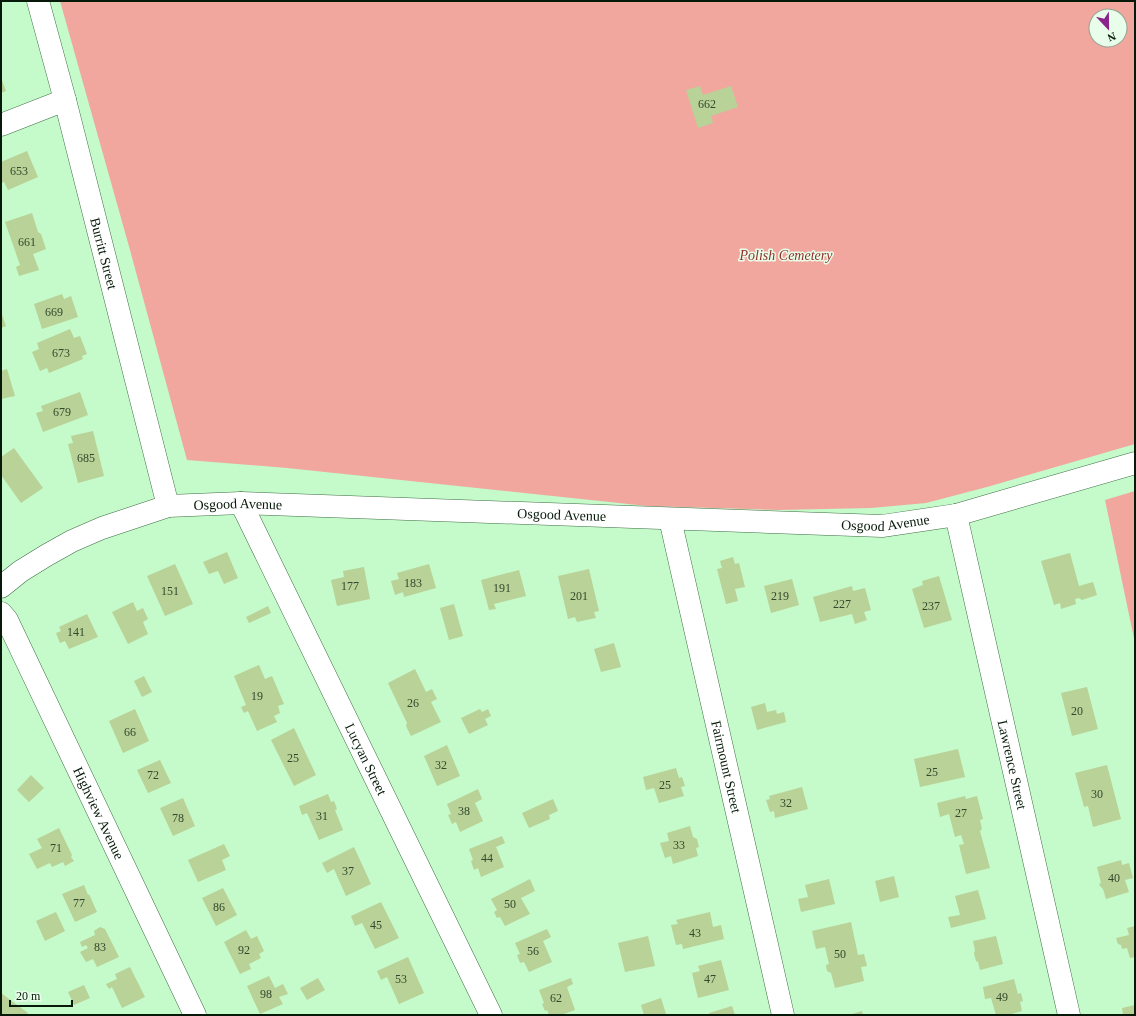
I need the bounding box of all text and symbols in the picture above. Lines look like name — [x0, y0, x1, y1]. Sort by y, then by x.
north arrow — [1088, 8, 1128, 48]
text: N — [1106, 30, 1118, 44]
house number: 662 — [698, 97, 716, 111]
house number: 653 — [10, 164, 28, 178]
street label: Burritt Street — [88, 216, 120, 291]
house number: 661 — [18, 235, 36, 249]
park label: Polish Cemetery — [739, 248, 833, 263]
house number: 669 — [45, 305, 63, 319]
house number: 673 — [52, 346, 70, 360]
house number: 679 — [53, 405, 71, 419]
house number: 685 — [77, 451, 95, 465]
street label: Osgood Avenue — [193, 495, 283, 512]
street label: Osgood Avenue — [517, 505, 606, 524]
street label: Osgood Avenue — [841, 512, 930, 534]
house number: 183 — [404, 576, 422, 590]
house number: 177 — [341, 579, 359, 593]
house number: 191 — [493, 581, 511, 595]
house number: 151 — [161, 584, 179, 598]
house number: 201 — [570, 589, 588, 603]
house number: 219 — [771, 589, 789, 603]
house number: 227 — [833, 597, 851, 611]
house number: 237 — [922, 599, 940, 613]
house number: 141 — [67, 625, 85, 639]
house number: 19 — [251, 689, 263, 703]
house number: 26 — [407, 696, 419, 710]
house number: 20 — [1071, 704, 1083, 718]
street label: Lawrence Street — [995, 718, 1030, 811]
street label: Fairmount Street — [709, 719, 744, 815]
street label: Lucyan Street — [342, 721, 390, 798]
house number: 66 — [124, 725, 136, 739]
house number: 25 — [287, 751, 299, 765]
house number: 32 — [435, 758, 447, 772]
street label: Highview Avenue — [71, 764, 127, 862]
house number: 25 — [926, 765, 938, 779]
house number: 72 — [147, 768, 159, 782]
house number: 25 — [659, 778, 671, 792]
house number: 30 — [1091, 787, 1103, 801]
house number: 32 — [780, 796, 792, 810]
house number: 38 — [458, 804, 470, 818]
house number: 27 — [955, 806, 967, 820]
house number: 31 — [316, 809, 328, 823]
house number: 78 — [172, 811, 184, 825]
house number: 33 — [673, 838, 685, 852]
house number: 71 — [50, 841, 62, 855]
house number: 44 — [481, 851, 493, 865]
house number: 37 — [342, 864, 354, 878]
house number: 40 — [1108, 871, 1120, 885]
house number: 77 — [73, 896, 85, 910]
house number: 50 — [504, 897, 516, 911]
house number: 86 — [213, 900, 225, 914]
house number: 45 — [370, 918, 382, 932]
house number: 43 — [689, 926, 701, 940]
house number: 83 — [94, 940, 106, 954]
house number: 92 — [238, 943, 250, 957]
house number: 56 — [527, 944, 539, 958]
house number: 50 — [834, 947, 846, 961]
house number: 53 — [395, 972, 407, 986]
house number: 47 — [704, 972, 716, 986]
scale bar — [10, 982, 72, 1008]
house number: 98 — [260, 987, 272, 1001]
text: 20 m — [16, 989, 41, 1003]
house number: 49 — [996, 990, 1008, 1004]
house number: 62 — [550, 991, 562, 1005]

